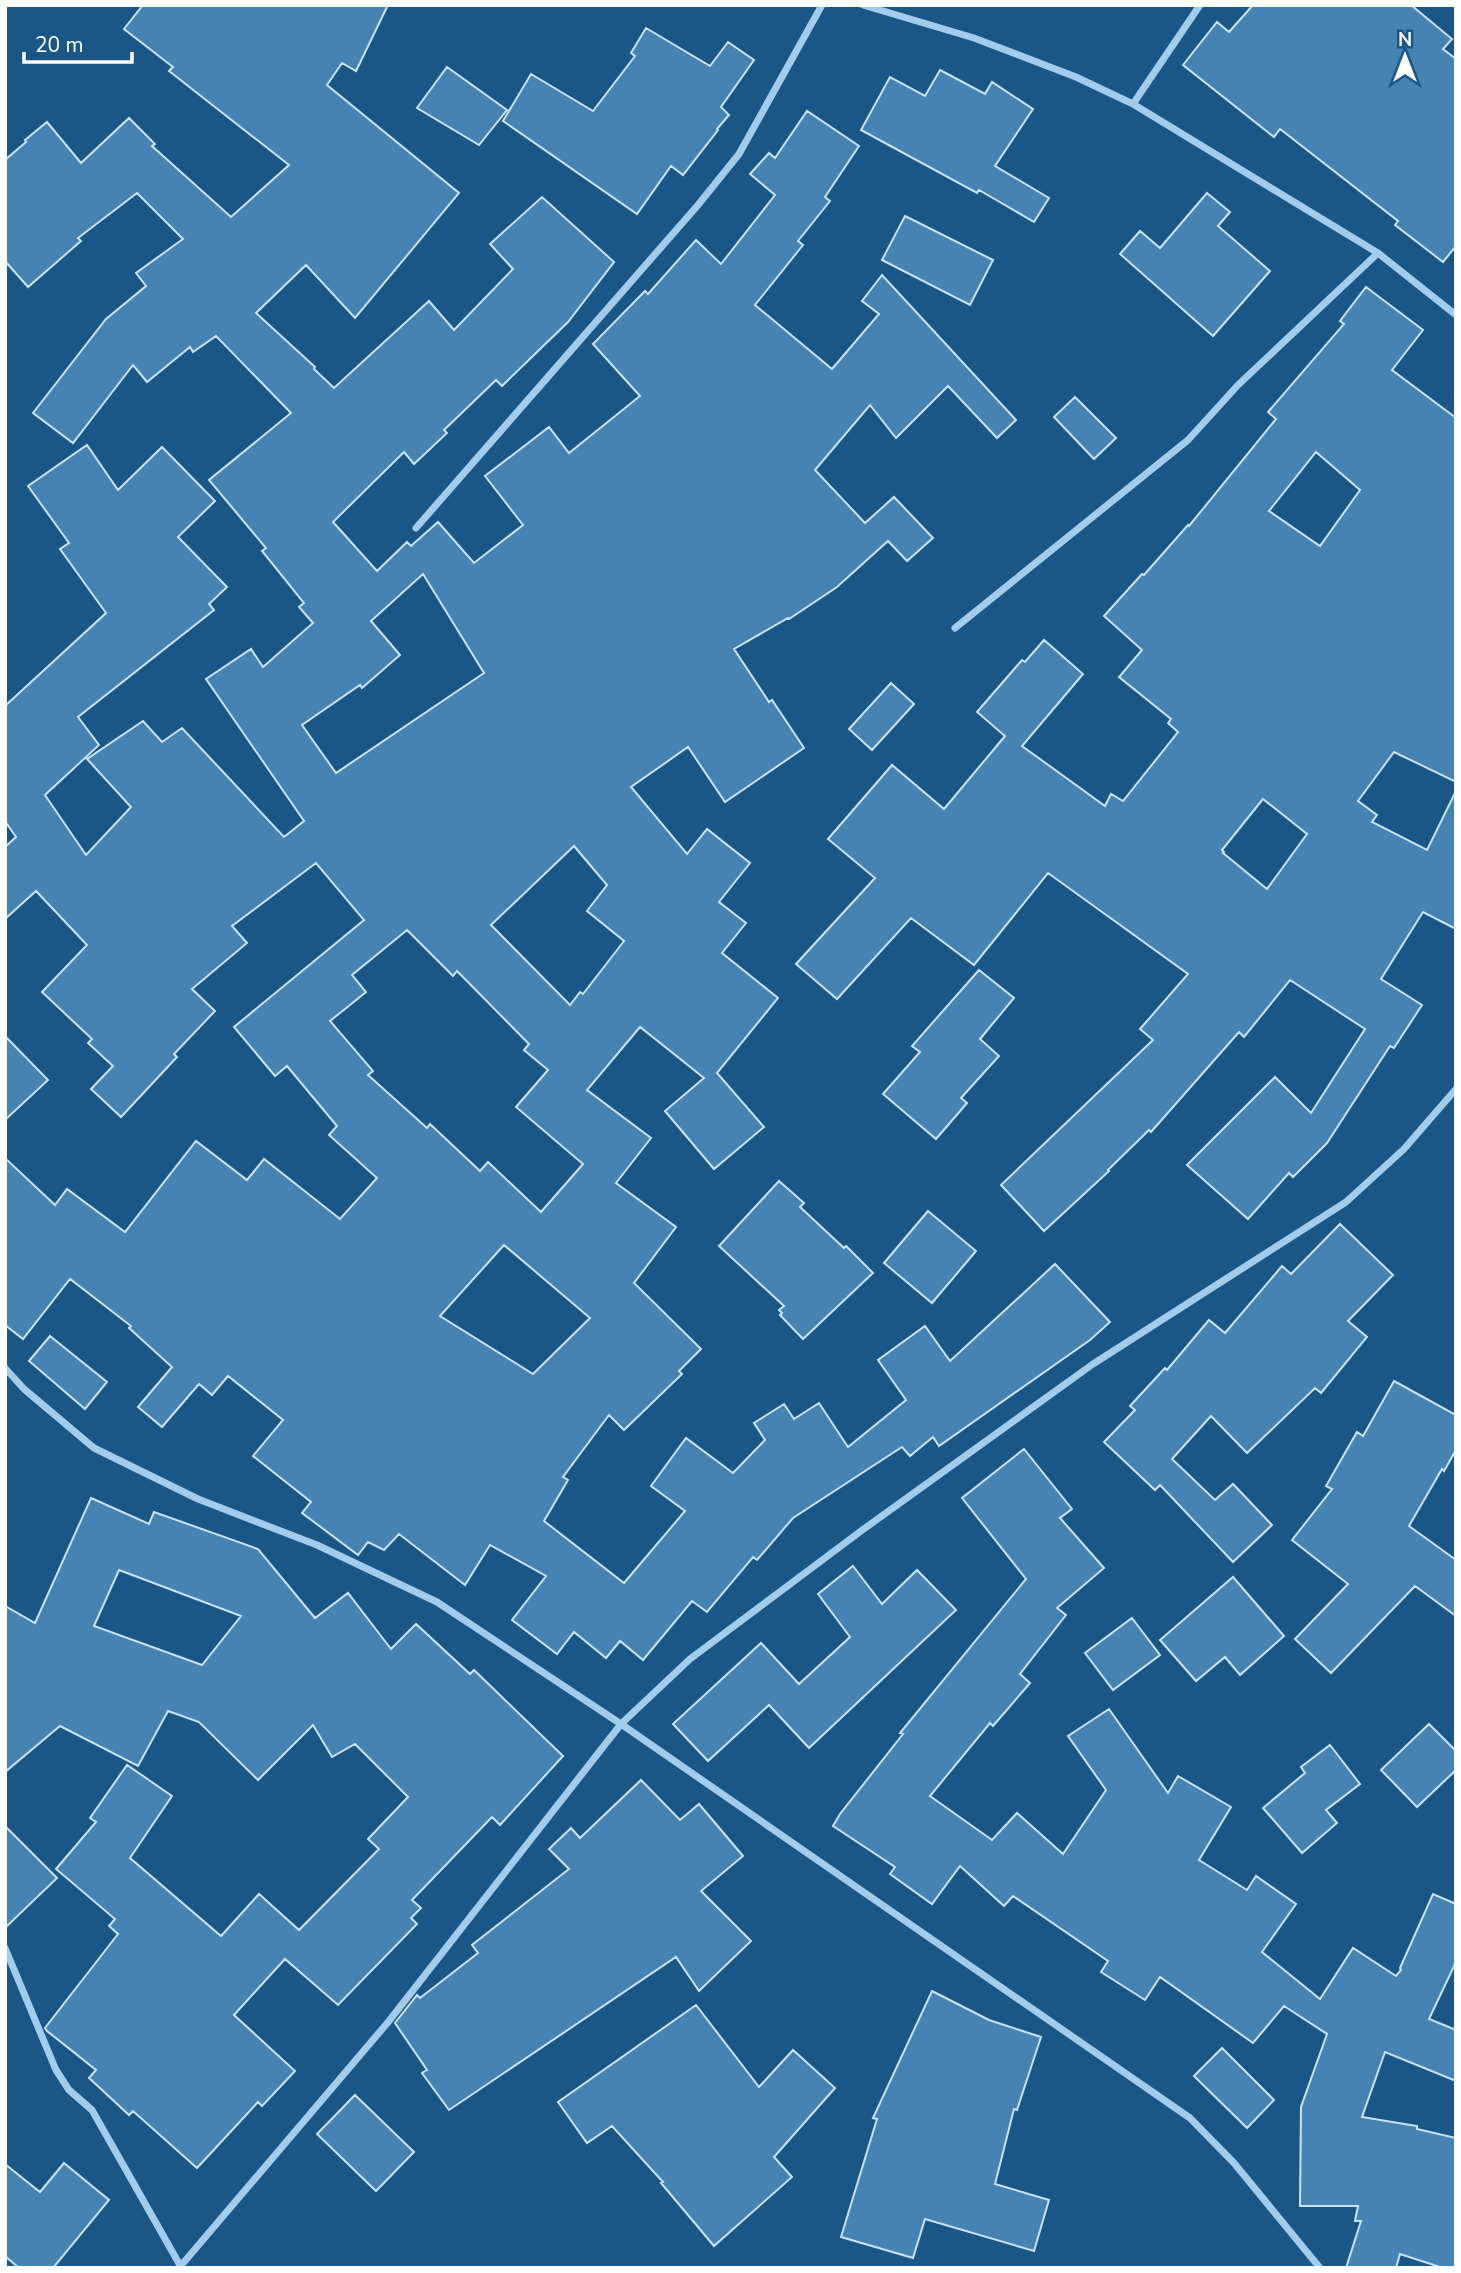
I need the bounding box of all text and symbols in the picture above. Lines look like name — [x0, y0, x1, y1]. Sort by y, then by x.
scale bar — [24, 21, 133, 65]
north arrow — [1370, 21, 1440, 91]
text: N — [1398, 27, 1412, 53]
text: 20 m — [35, 31, 84, 59]

